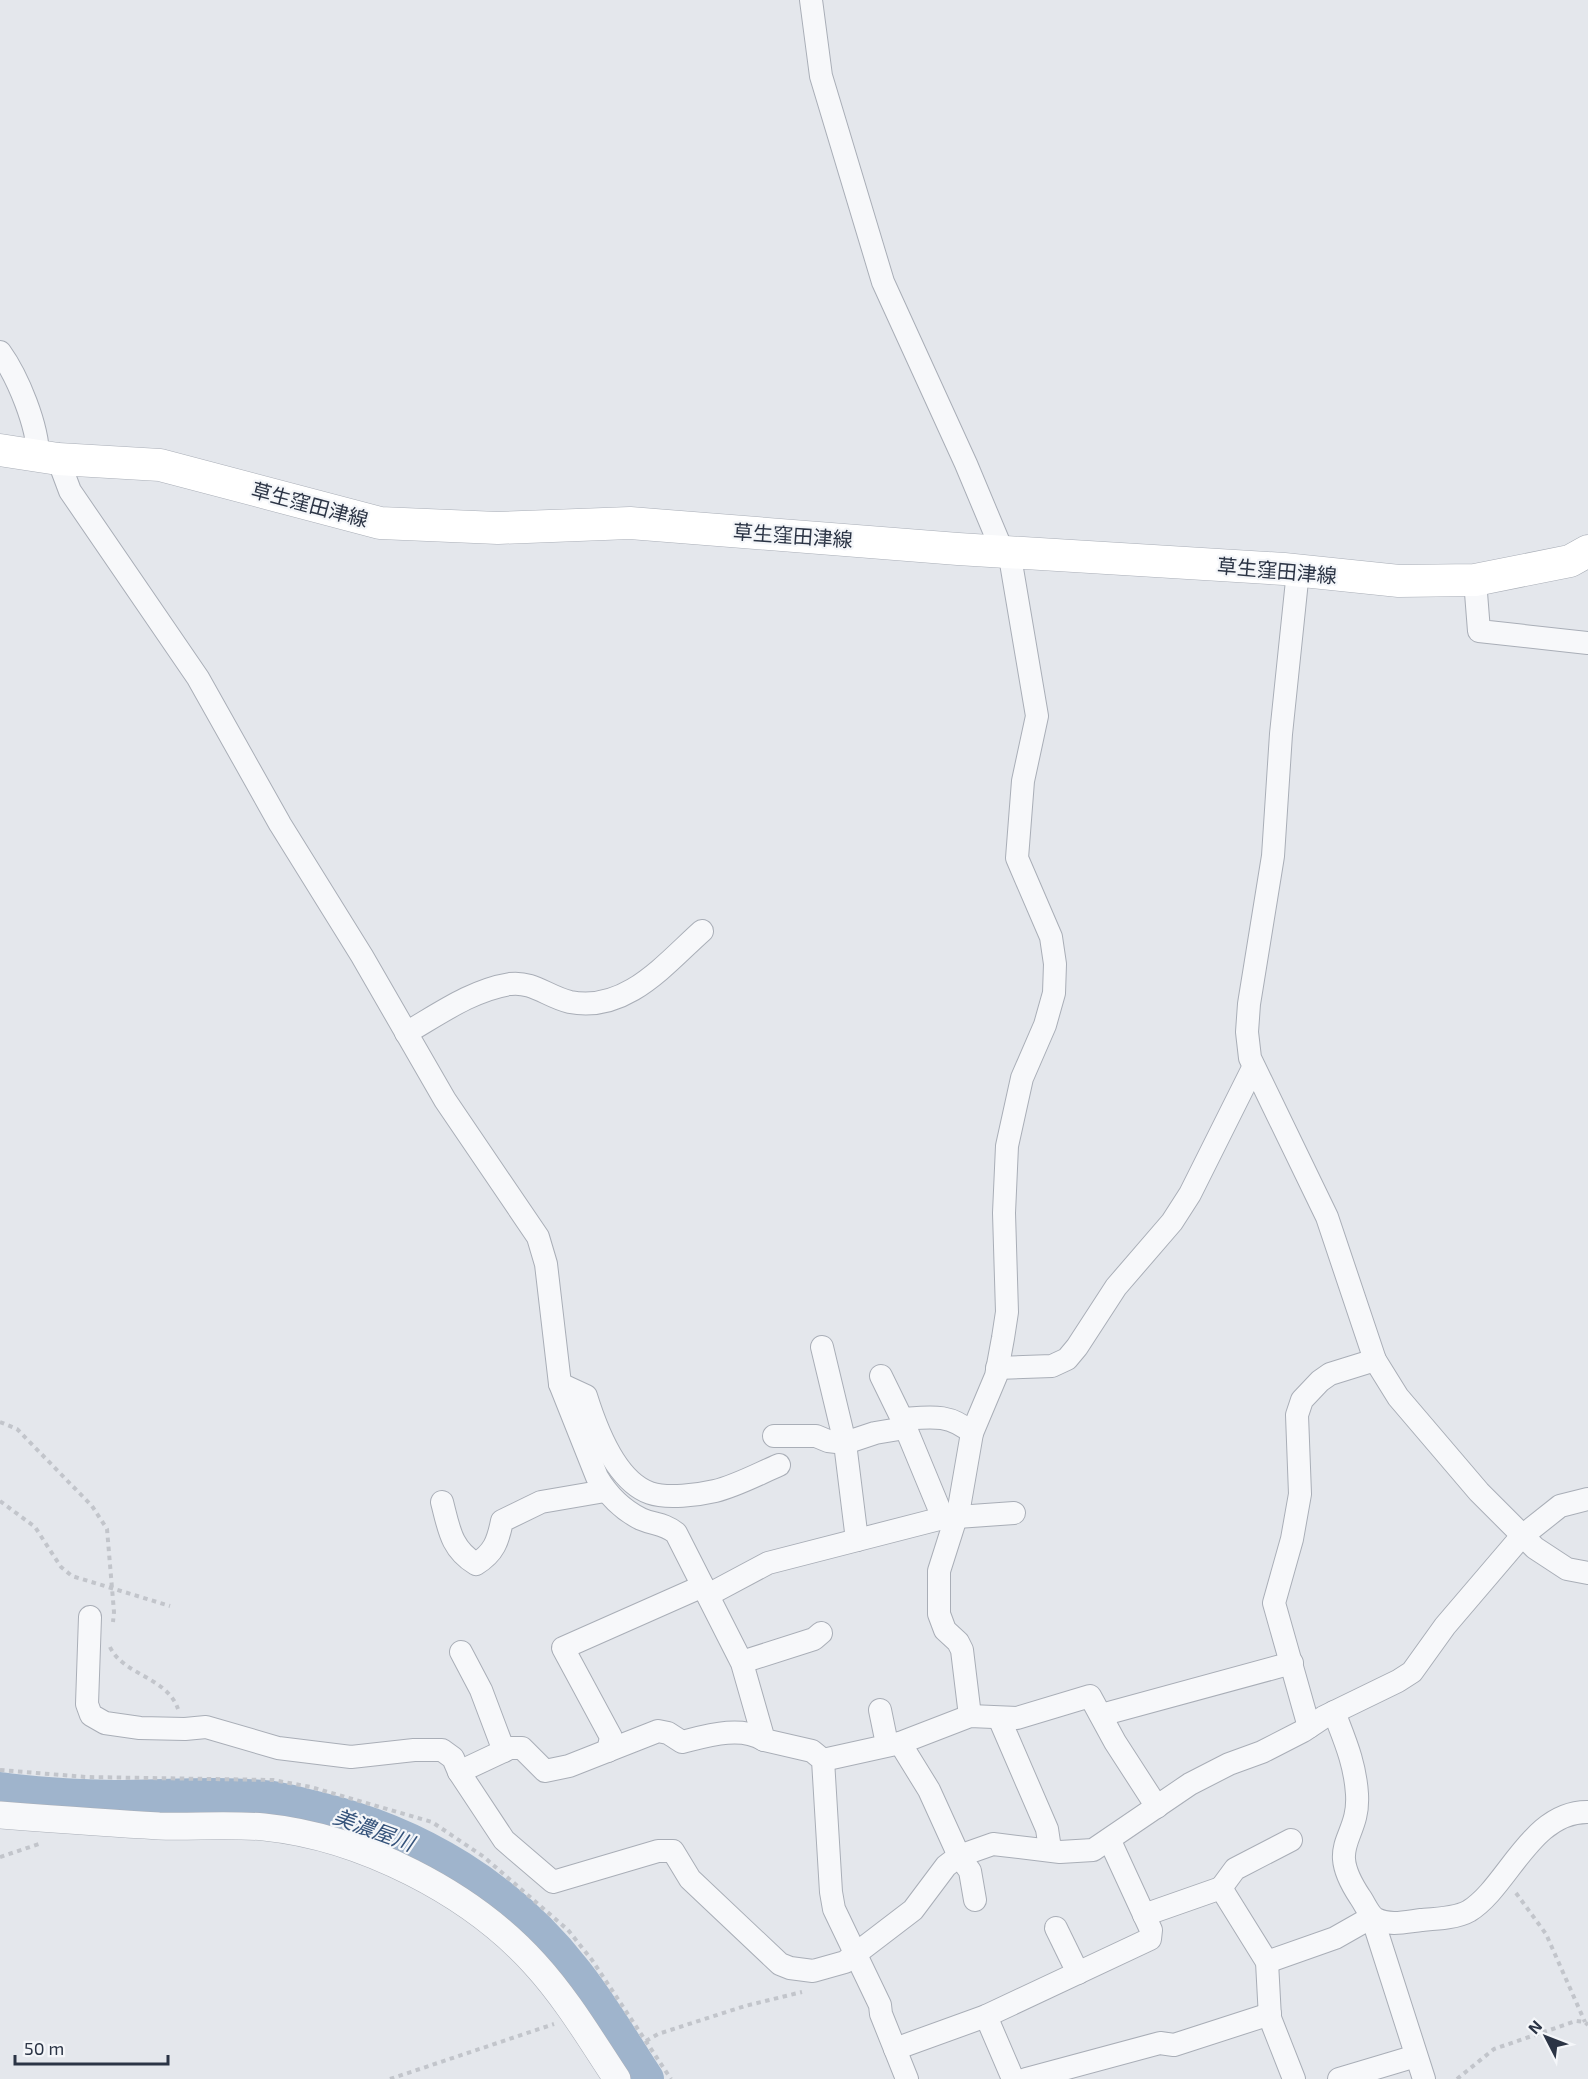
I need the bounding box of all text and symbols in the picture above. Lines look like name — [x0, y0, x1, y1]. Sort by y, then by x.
street label: 草生窪田津線 — [249, 477, 371, 531]
street label: 草生窪田津線 — [732, 519, 854, 551]
street label: 草生窪田津線 — [1216, 553, 1338, 587]
water label: 美濃屋川 — [330, 1803, 420, 1856]
north arrow — [1516, 2007, 1576, 2067]
text: N — [1524, 2016, 1545, 2037]
scale bar — [15, 2028, 168, 2066]
text: 50 m — [24, 2037, 64, 2059]

